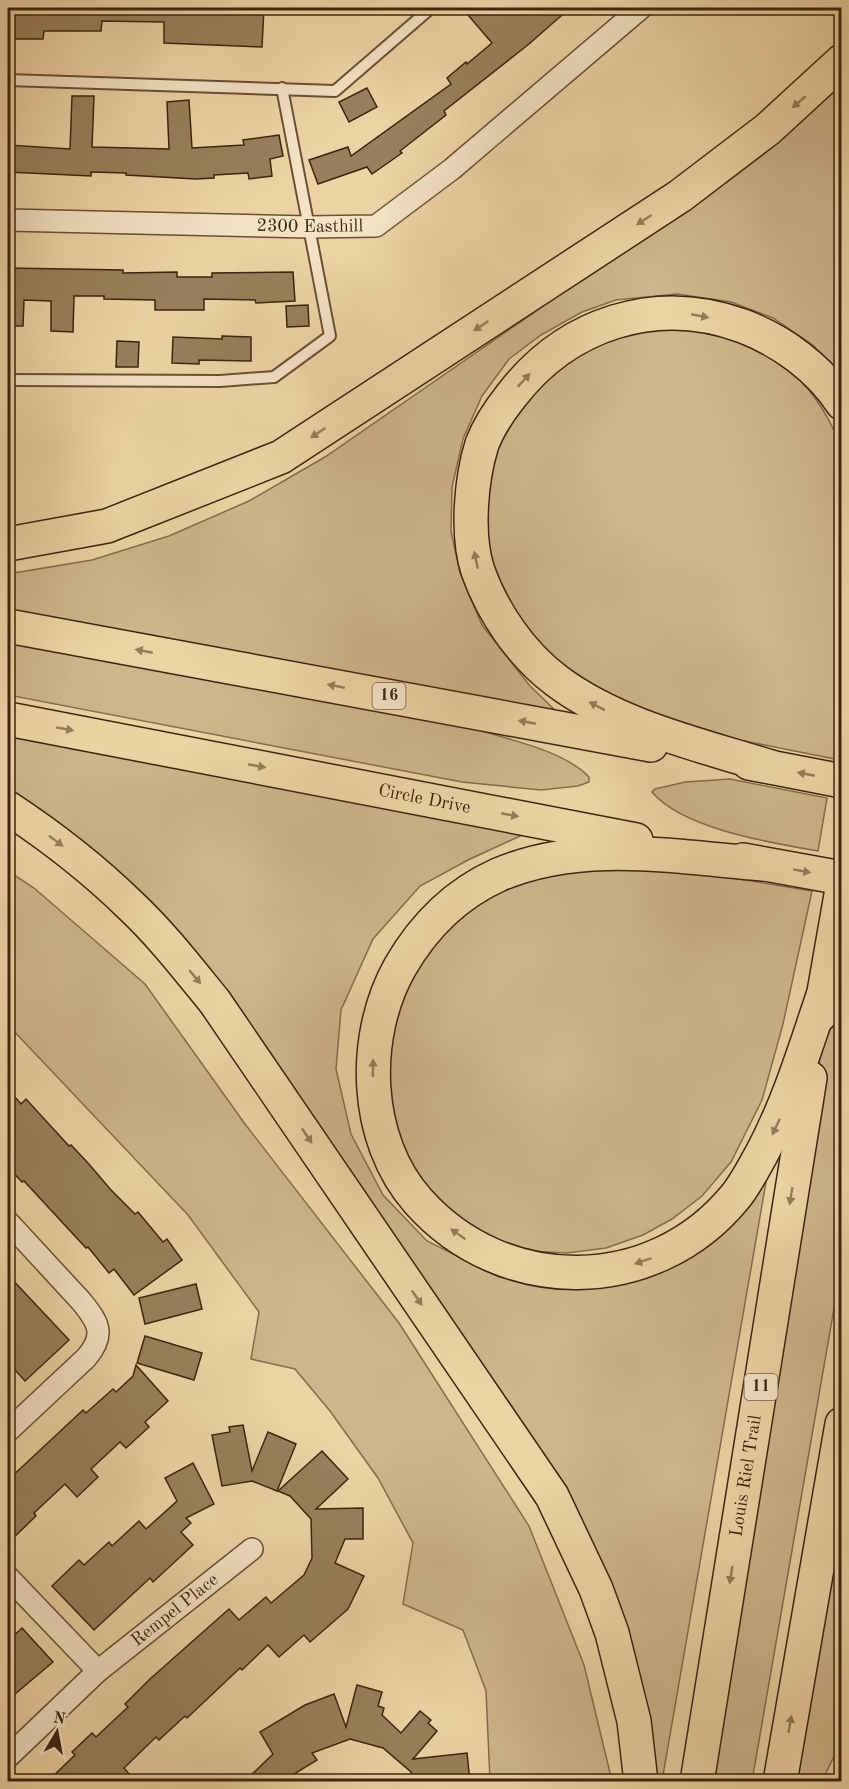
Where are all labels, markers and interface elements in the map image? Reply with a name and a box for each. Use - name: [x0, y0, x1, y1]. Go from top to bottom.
- one-way arrow: [792, 95, 807, 108]
- one-way arrow: [636, 214, 652, 225]
- street label: 2300 Easthill: [256, 217, 364, 236]
- one-way arrow: [690, 312, 709, 321]
- one-way arrow: [473, 321, 489, 332]
- one-way arrow: [517, 373, 531, 387]
- one-way arrow: [310, 427, 326, 438]
- one-way arrow: [471, 551, 480, 570]
- one-way arrow: [134, 646, 153, 655]
- one-way arrow: [326, 681, 345, 690]
- road number: 16: [372, 683, 406, 709]
- one-way arrow: [588, 701, 606, 711]
- one-way arrow: [518, 717, 537, 726]
- one-way arrow: [56, 725, 75, 734]
- one-way arrow: [247, 762, 266, 771]
- one-way arrow: [796, 769, 815, 778]
- street label: Circle Drive: [377, 782, 472, 817]
- one-way arrow: [501, 811, 520, 820]
- one-way arrow: [48, 835, 64, 847]
- one-way arrow: [793, 867, 812, 876]
- one-way arrow: [188, 969, 201, 985]
- one-way arrow: [368, 1059, 378, 1078]
- one-way arrow: [771, 1118, 780, 1135]
- one-way arrow: [301, 1128, 313, 1144]
- one-way arrow: [787, 1186, 796, 1205]
- one-way arrow: [450, 1229, 466, 1240]
- one-way arrow: [634, 1257, 652, 1267]
- one-way arrow: [411, 1289, 423, 1305]
- road number: 11: [744, 1374, 777, 1400]
- street label: Louis Riel Trail: [727, 1414, 765, 1538]
- one-way arrow: [726, 1566, 735, 1585]
- street label: Rempel Place: [128, 1570, 222, 1650]
- north arrow: [27, 1702, 87, 1762]
- text: N: [52, 1710, 67, 1728]
- one-way arrow: [785, 1714, 794, 1733]

